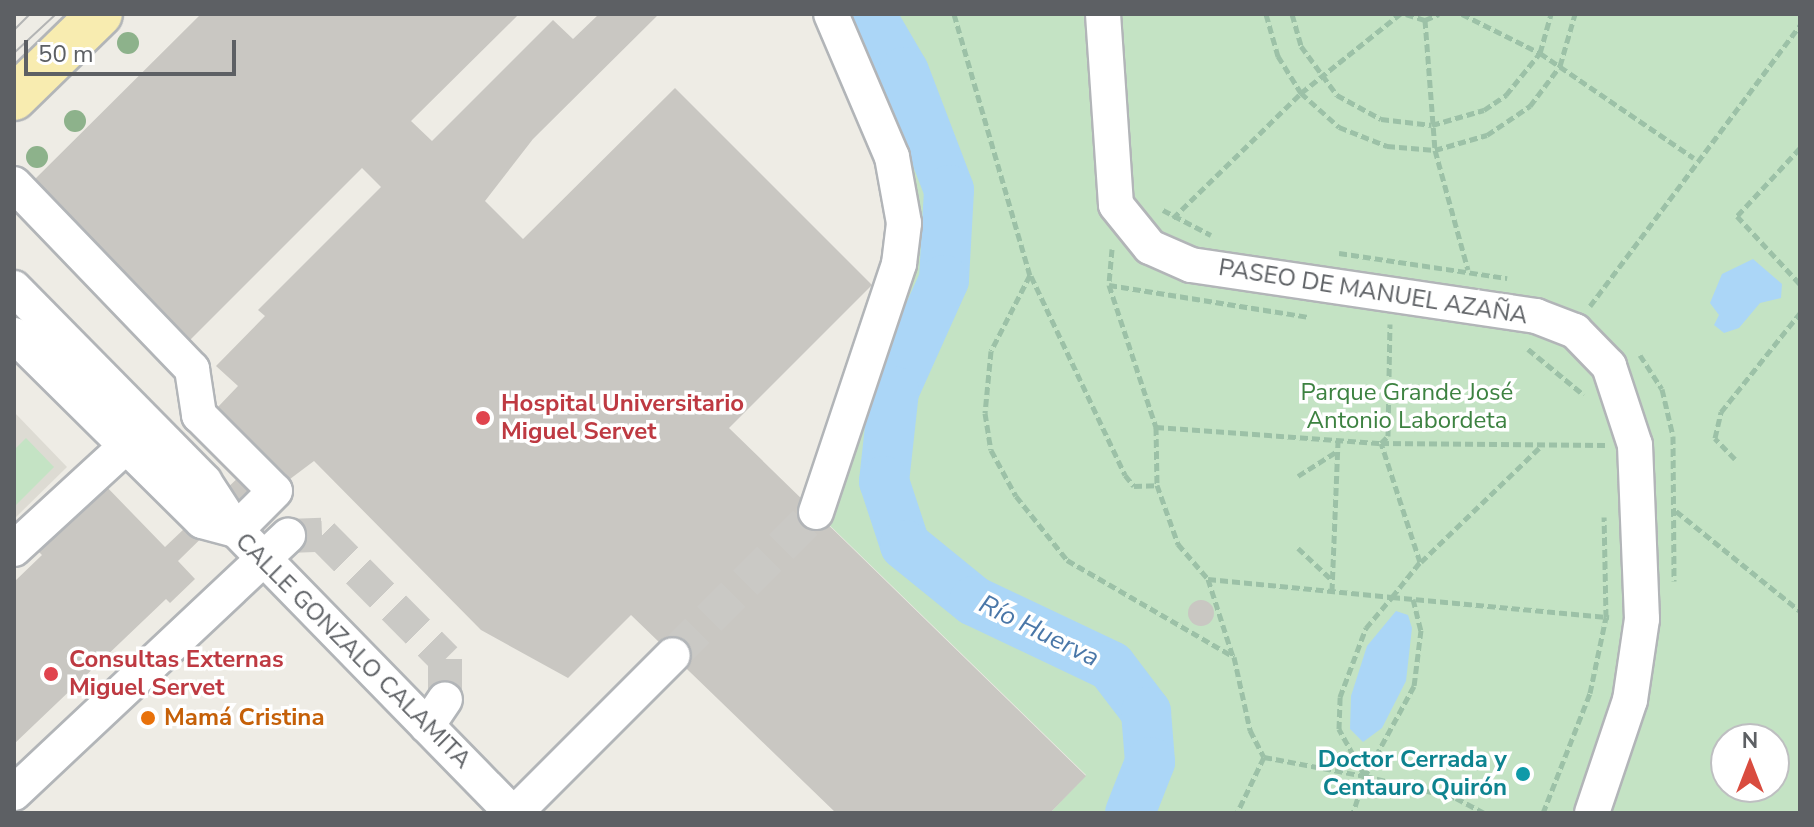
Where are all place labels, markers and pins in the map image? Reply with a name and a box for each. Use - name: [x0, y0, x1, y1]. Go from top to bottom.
- place label: Hospital Universitario Miguel Servet: [501, 390, 744, 446]
- marker: Hospital Universitario Miguel Servet: [472, 407, 494, 429]
- place label: Consultas Externas Miguel Servet: [69, 646, 284, 702]
- marker: Consultas Externas Miguel Servet: [40, 663, 62, 685]
- place label: Mamá Cristina: [164, 704, 325, 732]
- marker: Mamá Cristina: [139, 709, 157, 727]
- place label: Doctor Cerrada y Centauro Quirón: [1318, 746, 1507, 802]
- marker: Doctor Cerrada y Centauro Quirón: [1514, 765, 1532, 783]

